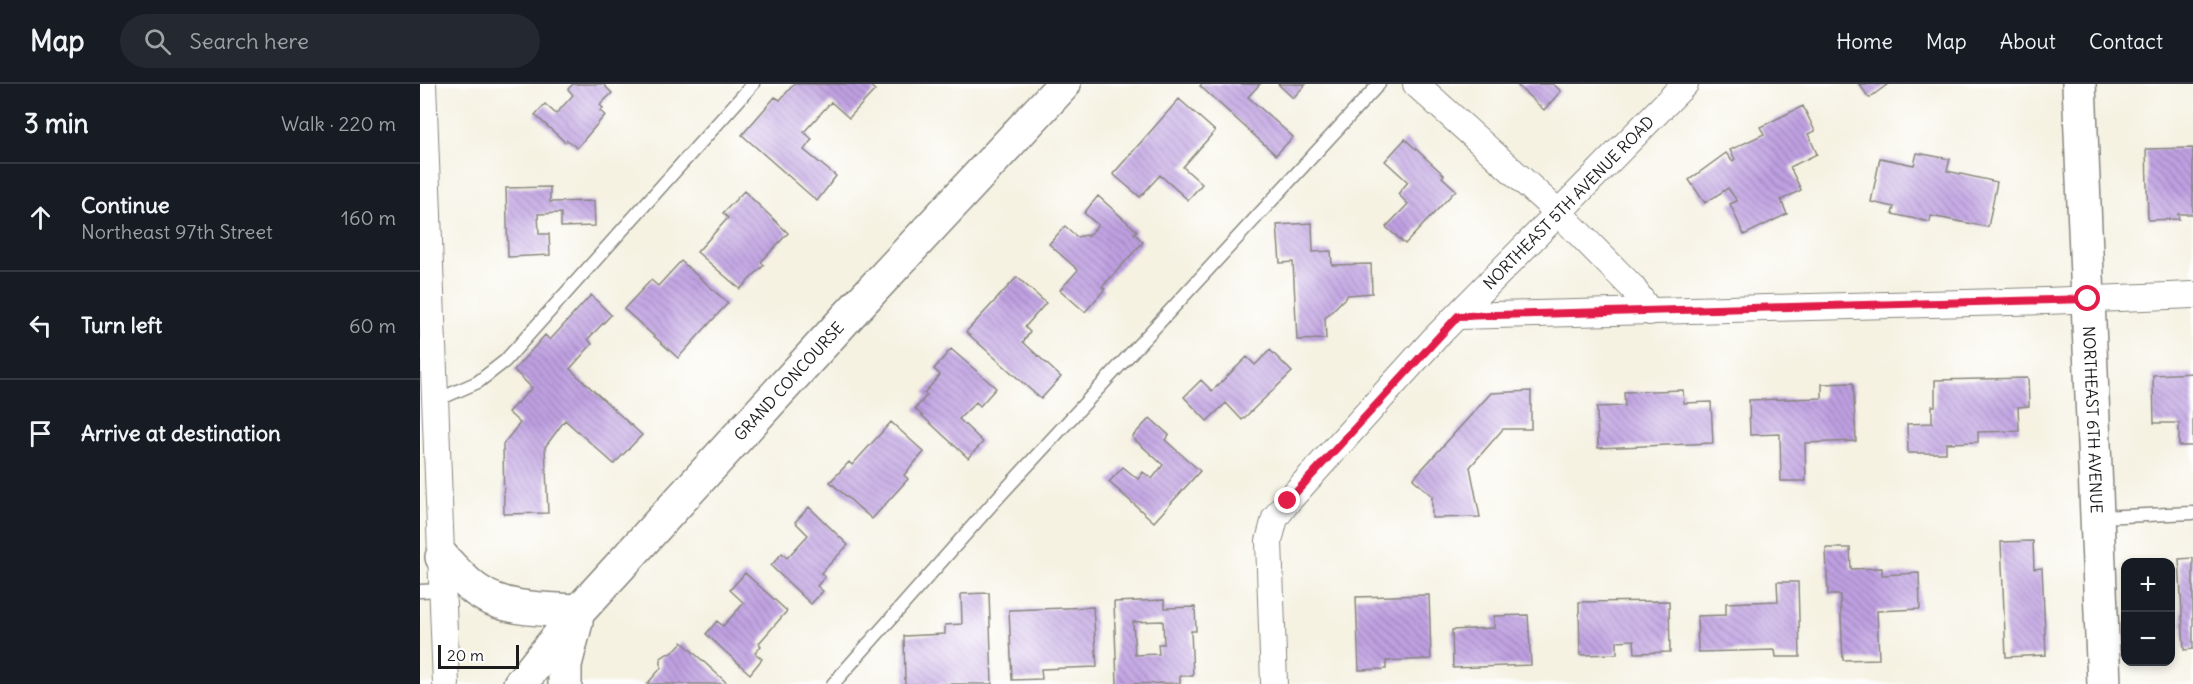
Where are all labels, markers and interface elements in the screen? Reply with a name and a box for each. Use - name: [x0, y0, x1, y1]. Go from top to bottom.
- search box: [120, 14, 540, 68]
- text: Map: [30, 23, 84, 59]
- icon: search: [141, 25, 174, 58]
- text: Search here: [189, 27, 309, 55]
- text: Home: [1836, 28, 1893, 55]
- text: Map: [1926, 28, 1967, 55]
- text: About: [2000, 28, 2056, 55]
- text: Contact: [2089, 28, 2163, 55]
- text: 3 min: [24, 107, 89, 140]
- text: Walk · 220 m: [281, 111, 396, 136]
- street label: NORTHEAST 5TH AVENUE ROAD: [1479, 111, 1658, 293]
- text: Continue: [81, 191, 170, 219]
- icon: ahead: [24, 201, 57, 234]
- text: 160 m: [341, 205, 396, 230]
- text: Northeast 97th Street: [81, 219, 273, 244]
- route start: [2074, 285, 2100, 311]
- icon: left: [24, 309, 57, 342]
- text: Turn left: [81, 311, 162, 339]
- text: 60 m: [349, 313, 396, 338]
- street label: GRAND CONCOURSE: [729, 317, 848, 445]
- street label: NORTHEAST 6TH AVENUE: [2079, 326, 2107, 514]
- icon: arrive: [24, 417, 57, 450]
- text: Arrive at destination: [81, 419, 281, 447]
- route end: [1274, 487, 1300, 513]
- map controls: [2121, 558, 2175, 666]
- button: +: [2121, 558, 2175, 612]
- button: −: [2121, 612, 2175, 666]
- scale bar: [438, 642, 519, 670]
- text: 20 m: [447, 645, 484, 665]

